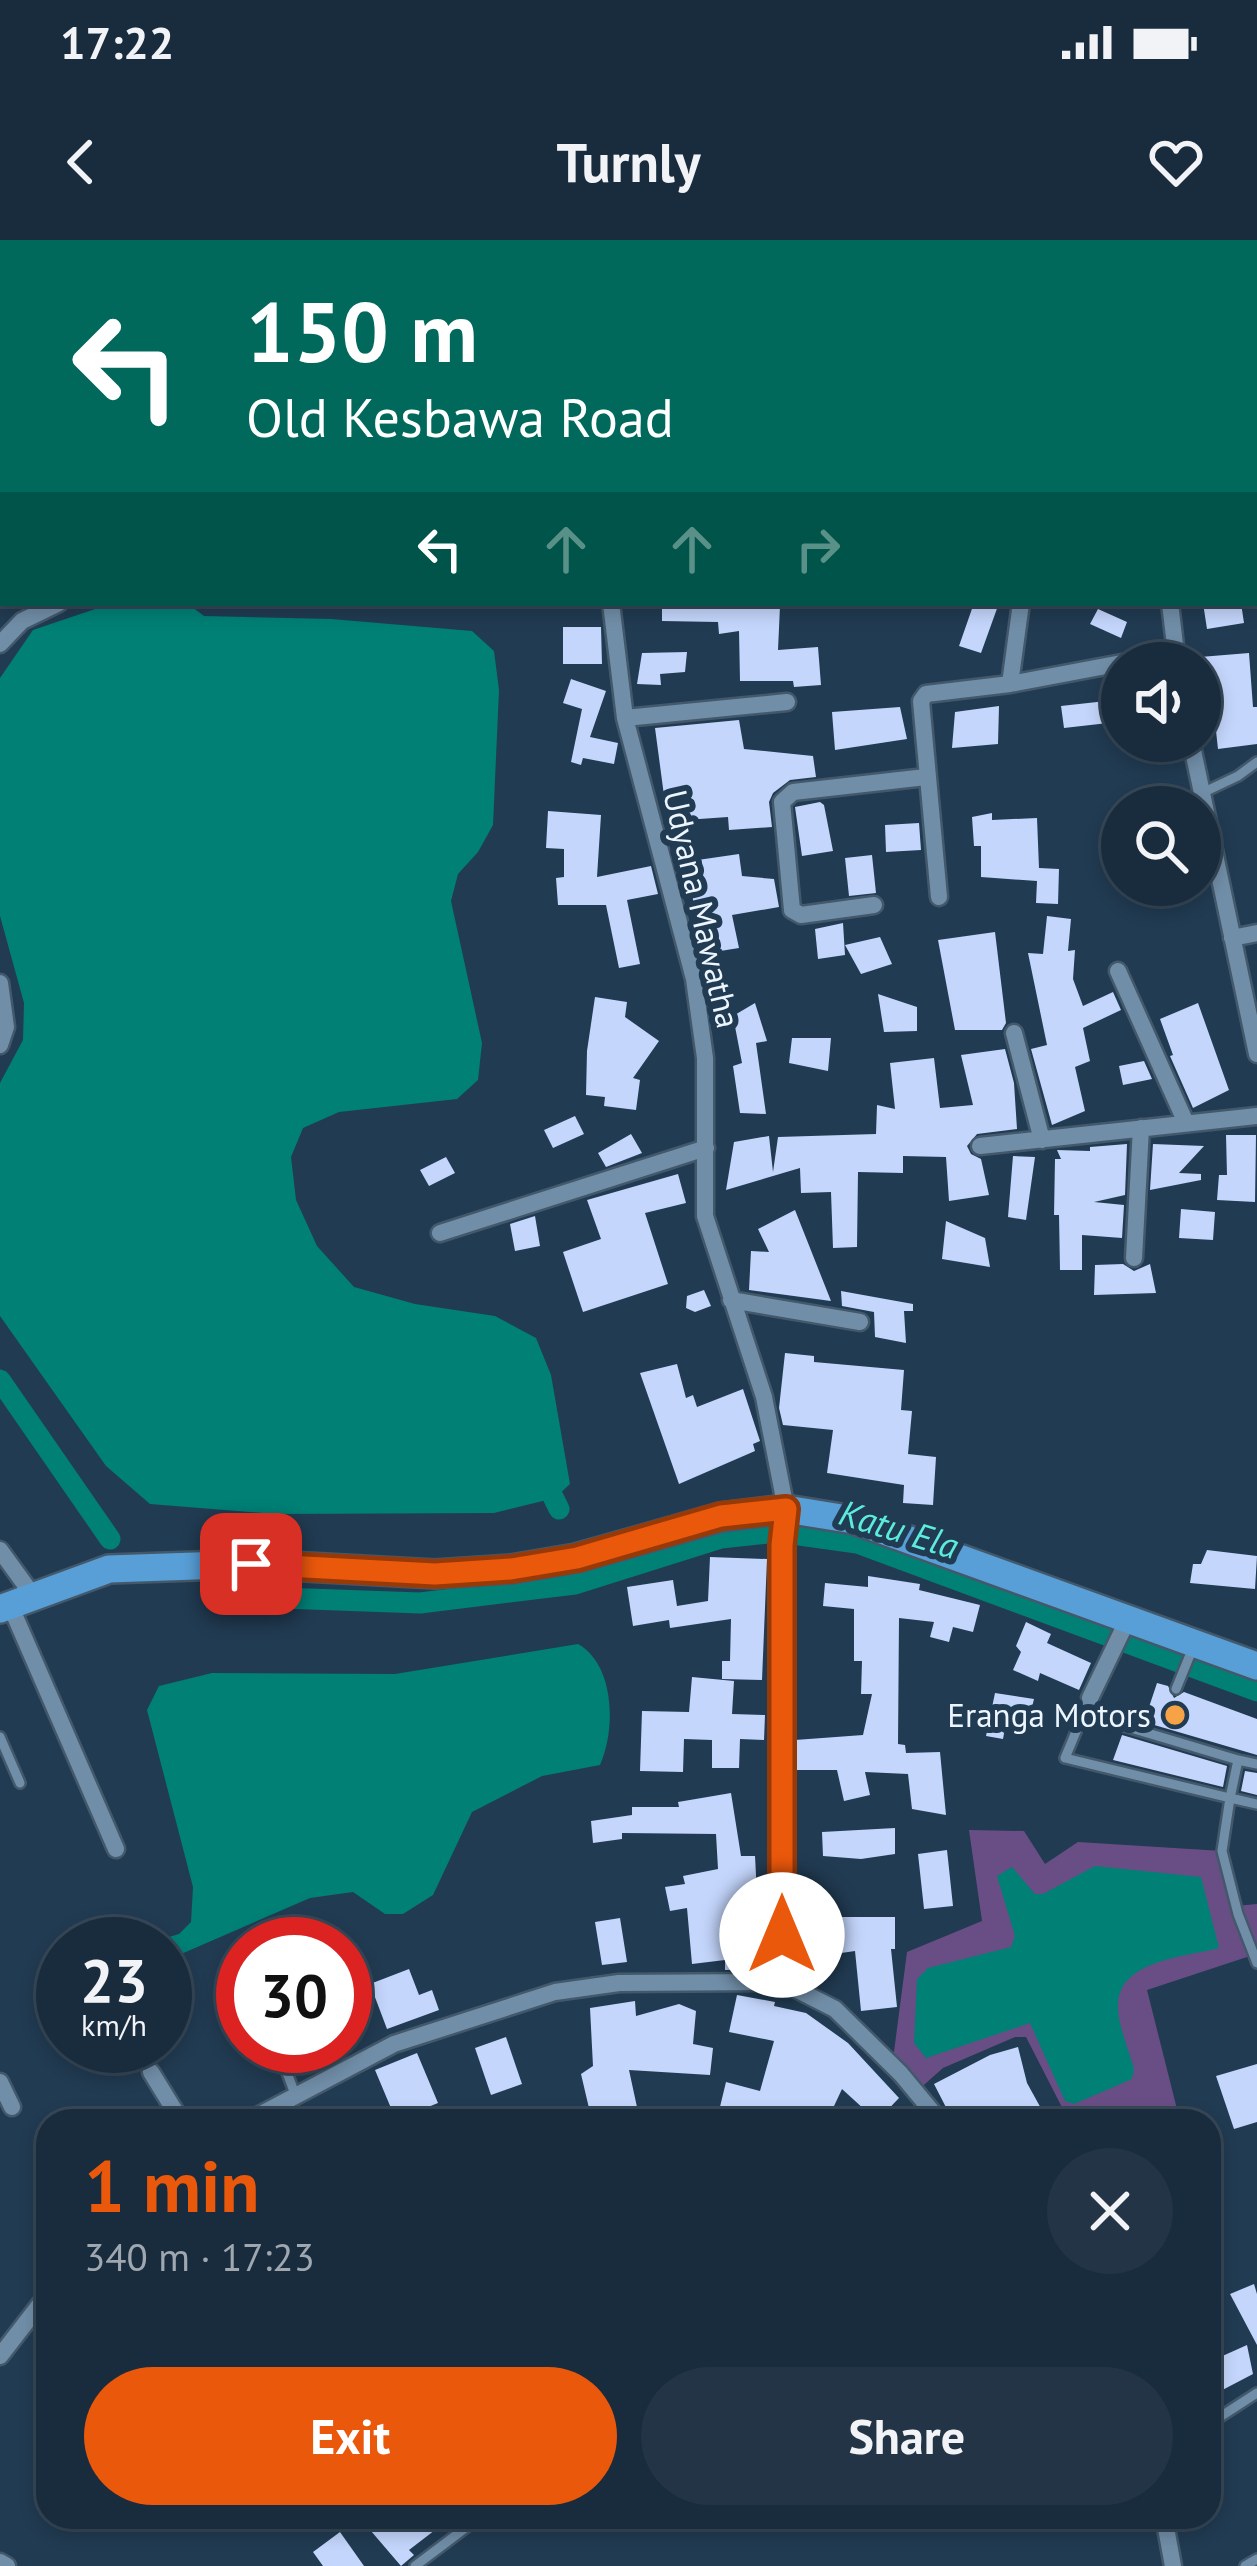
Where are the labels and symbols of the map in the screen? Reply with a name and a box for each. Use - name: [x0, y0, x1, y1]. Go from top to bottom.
- street label: Udyana Mawatha: [654, 786, 751, 1032]
- water label: Katu Ela: [834, 1488, 965, 1569]
- pin: [200, 1513, 302, 1615]
- place label: Eranga Motors: [947, 1693, 1151, 1736]
- marker: Eranga Motors: [1162, 1702, 1188, 1728]
- position arrow: [719, 1872, 845, 1998]
- speed limit sign: 30: [216, 1917, 372, 2073]

